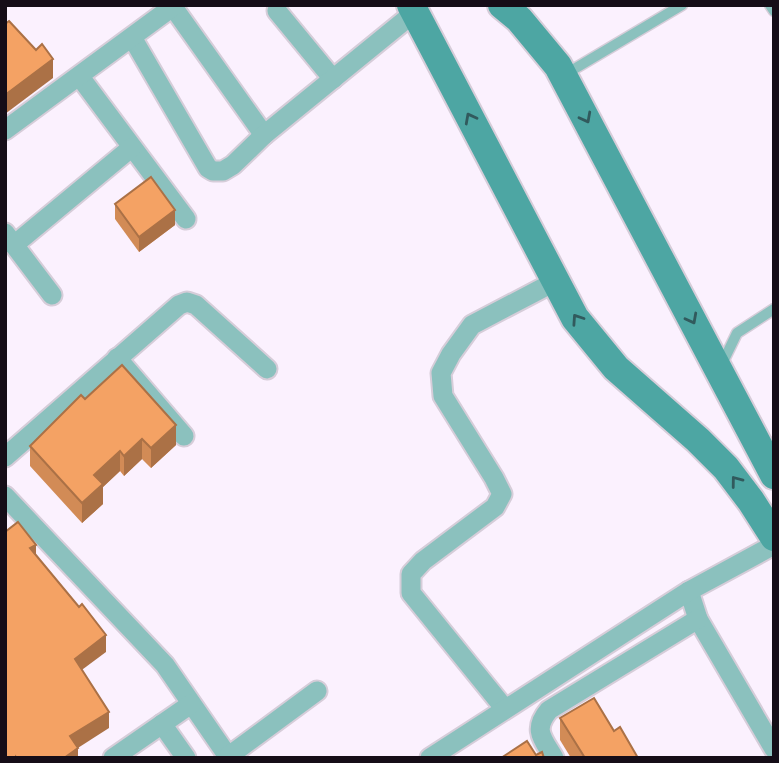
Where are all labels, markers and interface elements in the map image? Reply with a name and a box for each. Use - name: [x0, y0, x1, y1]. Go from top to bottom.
- one-way arrow: [577, 111, 591, 123]
- one-way arrow: [465, 113, 479, 125]
- one-way arrow: [684, 312, 697, 324]
- one-way arrow: [573, 313, 586, 326]
- one-way arrow: [731, 476, 744, 489]

